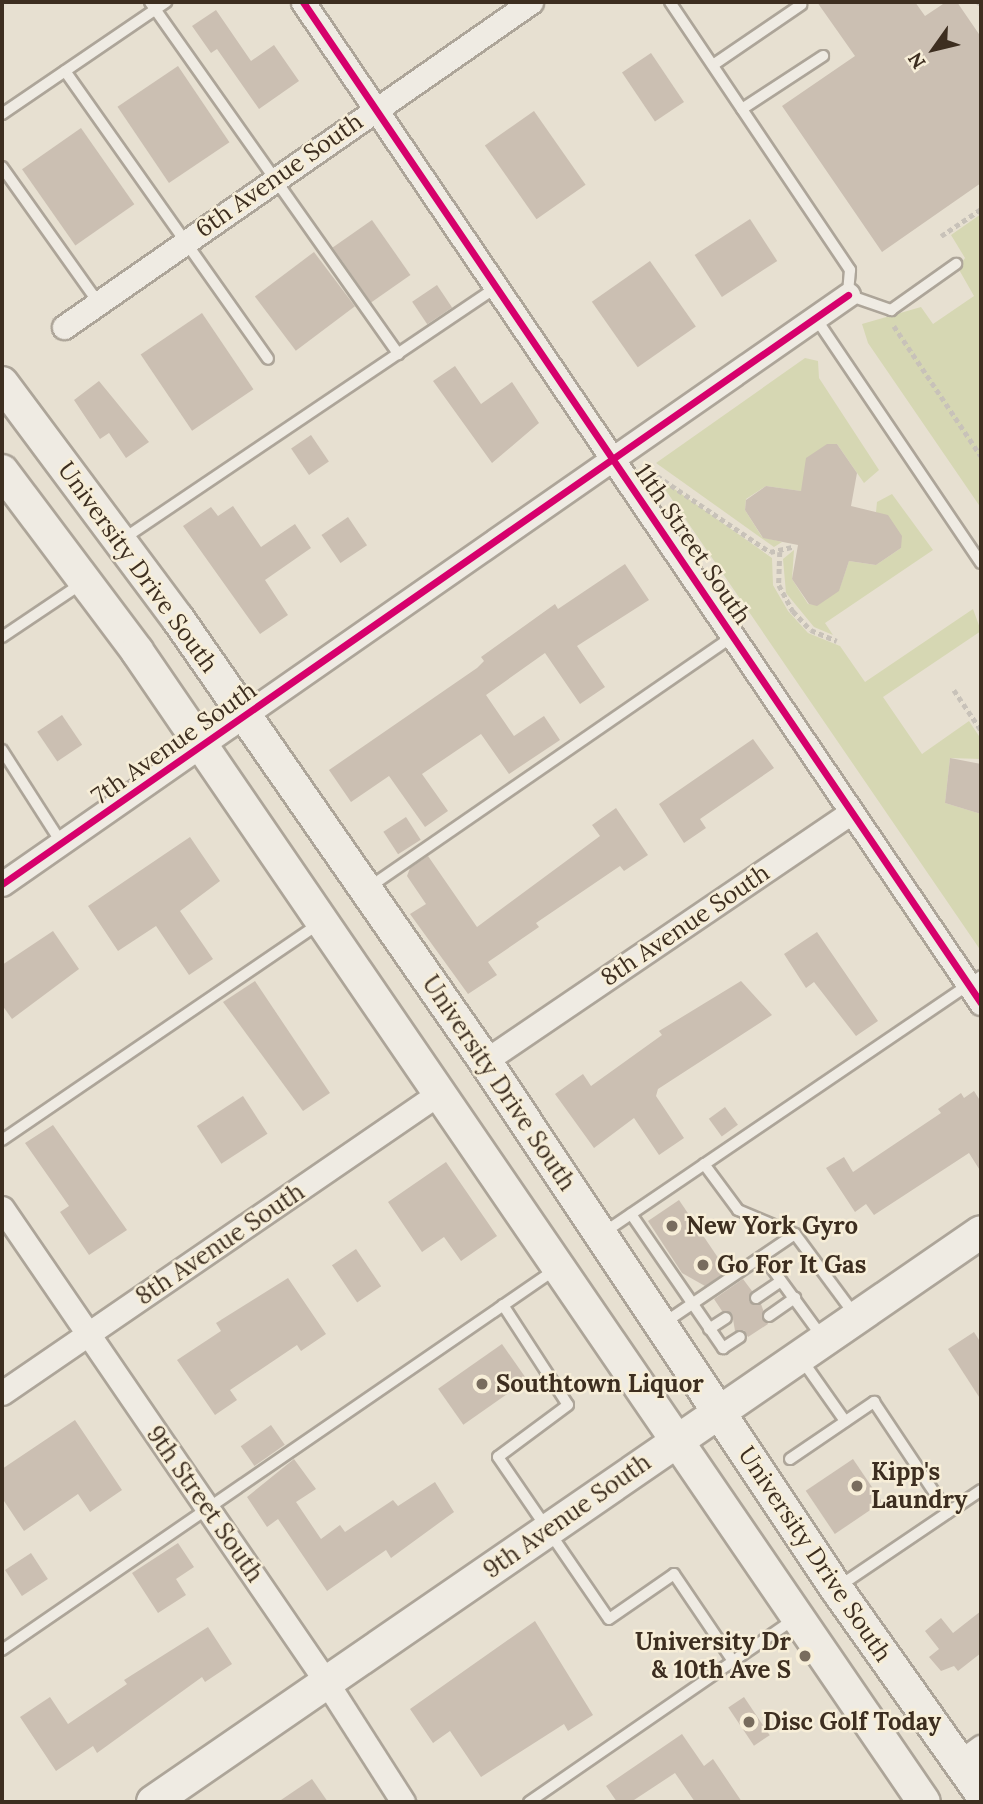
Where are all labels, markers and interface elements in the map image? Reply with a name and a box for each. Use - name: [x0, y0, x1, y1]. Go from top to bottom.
- north arrow: [899, 14, 969, 84]
- text: N: [903, 48, 931, 74]
- street label: 6th Avenue South: [190, 107, 368, 243]
- street label: University Drive South: [52, 456, 224, 678]
- street label: 11th Street South: [629, 458, 757, 630]
- street label: 7th Avenue South: [86, 675, 262, 811]
- street label: 8th Avenue South: [595, 858, 775, 992]
- street label: University Drive South: [416, 970, 582, 1196]
- street label: 8th Avenue South: [130, 1177, 310, 1311]
- place label: New York Gyro: [686, 1212, 858, 1240]
- marker: New York Gyro: [664, 1218, 680, 1234]
- place label: Go For It Gas: [717, 1251, 866, 1279]
- marker: Go For It Gas: [695, 1257, 711, 1273]
- place label: Southtown Liquor: [496, 1370, 704, 1398]
- marker: Southtown Liquor: [474, 1376, 490, 1392]
- street label: 9th Street South: [140, 1420, 270, 1588]
- street label: University Drive South: [732, 1441, 898, 1667]
- street label: 9th Avenue South: [478, 1448, 656, 1584]
- place label: Kipp's Laundry: [871, 1458, 968, 1514]
- marker: Kipp's Laundry: [849, 1478, 865, 1494]
- place label: University Dr & 10th Ave S: [635, 1628, 791, 1684]
- marker: University Dr & 10th Ave S: [797, 1648, 813, 1664]
- place label: Disc Golf Today: [763, 1708, 941, 1736]
- marker: Disc Golf Today: [741, 1714, 757, 1730]

